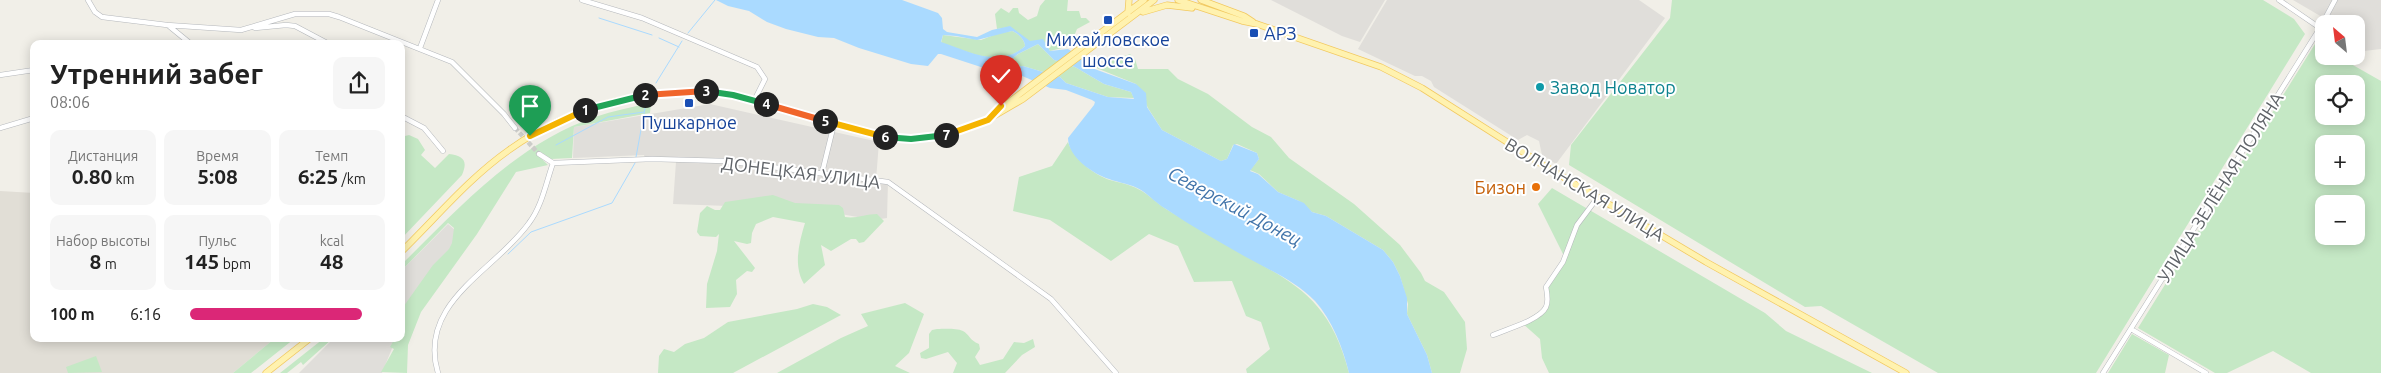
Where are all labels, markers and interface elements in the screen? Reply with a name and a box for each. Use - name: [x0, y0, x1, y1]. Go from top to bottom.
- marker: Михайловское шоссе: [1102, 14, 1114, 26]
- north arrow: [2315, 15, 2365, 65]
- map controls: [2315, 15, 2365, 245]
- place label: АРЗ: [1264, 23, 1297, 43]
- marker: АРЗ: [1248, 27, 1260, 39]
- place label: Михайловское шоссе: [1046, 29, 1170, 70]
- pin: [980, 55, 1022, 106]
- button: share: [333, 57, 385, 109]
- text: Утренний забег: [50, 58, 263, 89]
- icon: check: [987, 62, 1015, 90]
- button: locate: [2315, 75, 2365, 125]
- place label: Завод Новатор: [1550, 77, 1676, 97]
- pin: 3: [694, 78, 718, 104]
- marker: Завод Новатор: [1534, 81, 1546, 93]
- pin: 2: [632, 82, 658, 108]
- text: 3: [703, 83, 710, 99]
- pin: [509, 85, 551, 136]
- text: 2: [642, 87, 649, 103]
- street label: УЛИЦА ЗЕЛЁНАЯ ПОЛЯНА: [2153, 88, 2287, 286]
- icon: arrive: [516, 92, 544, 120]
- pin: 4: [754, 92, 778, 116]
- text: 08:06: [50, 93, 90, 111]
- text: 4: [763, 96, 770, 112]
- marker: Пушкарное: [683, 97, 695, 109]
- pin: 1: [572, 98, 598, 122]
- text: 1: [582, 102, 589, 118]
- pin: 5: [812, 108, 838, 134]
- place label: Пушкарное: [641, 112, 737, 132]
- text: 5: [822, 113, 829, 129]
- pin: 7: [934, 122, 958, 148]
- pin: 6: [872, 124, 898, 150]
- text: 7: [943, 127, 950, 143]
- text: 6: [882, 129, 889, 145]
- street label: ВОЛЧАНСКАЯ УЛИЦА: [1502, 134, 1668, 245]
- button: +: [2315, 135, 2365, 185]
- text: Дистанция: [68, 148, 138, 164]
- text: Время: [196, 148, 239, 164]
- text: Темп: [315, 148, 348, 164]
- street label: ДОНЕЦКАЯ УЛИЦА: [720, 152, 882, 192]
- water label: Северский Донец: [1164, 162, 1306, 250]
- text: 0.80: [72, 164, 112, 188]
- text: 5:08: [197, 164, 238, 188]
- text: 6:25: [298, 164, 338, 188]
- text: km: [112, 171, 135, 187]
- text: /km: [338, 171, 366, 187]
- place label: Бизон: [1475, 177, 1526, 197]
- marker: Бизон: [1530, 181, 1542, 193]
- button: −: [2315, 195, 2365, 245]
- text: Набор высоты: [56, 233, 150, 249]
- text: Пульс: [198, 233, 237, 249]
- text: kcal: [320, 233, 344, 249]
- text: 8: [90, 249, 101, 273]
- text: 145: [184, 249, 219, 273]
- text: 48: [320, 249, 344, 273]
- text: m: [101, 256, 117, 272]
- text: bpm: [219, 256, 251, 272]
- text: 100 m: [50, 305, 95, 323]
- text: 6:16: [130, 305, 161, 323]

